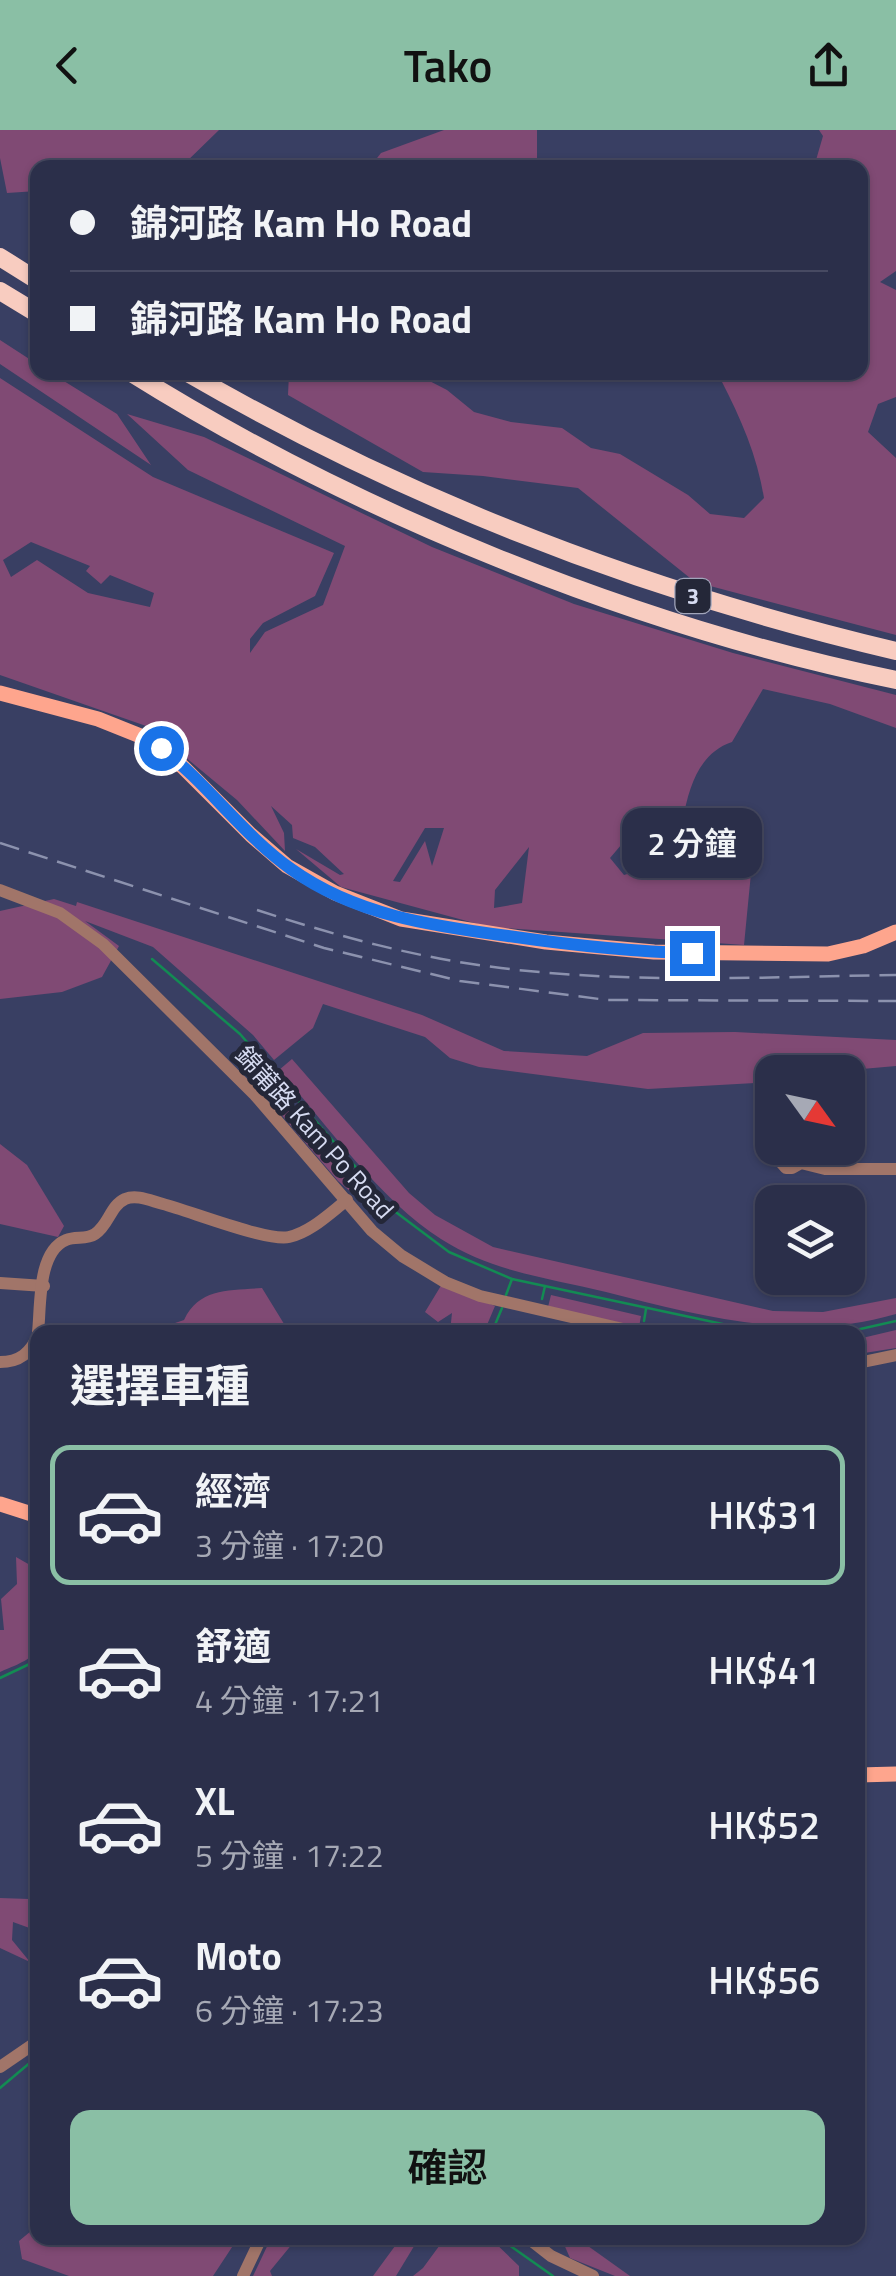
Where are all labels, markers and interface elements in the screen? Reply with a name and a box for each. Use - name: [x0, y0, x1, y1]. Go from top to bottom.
- text: Tako: [404, 31, 492, 99]
- icon: back: [40, 38, 95, 93]
- icon: share: [801, 38, 856, 93]
- text: 錦河路 Kam Ho Road: [130, 194, 472, 252]
- text: 錦河路 Kam Ho Road: [130, 290, 472, 348]
- road number: 3: [676, 579, 710, 613]
- route start: [139, 726, 184, 771]
- callout: 2 分鐘: [622, 808, 762, 878]
- text: 2 分鐘: [648, 819, 736, 867]
- route end: [670, 931, 715, 976]
- street label: 錦莆路 Kam Po Road: [227, 1037, 403, 1227]
- north arrow: [755, 1055, 865, 1165]
- map controls: [755, 1055, 865, 1295]
- button: layers: [755, 1185, 865, 1295]
- text: 選擇車種: [70, 1351, 250, 1419]
- text: 經濟: [195, 1462, 271, 1520]
- icon: car: [75, 1470, 165, 1560]
- text: HK$31: [708, 1486, 820, 1544]
- text: 3 分鐘 · 17:20: [195, 1521, 384, 1569]
- text: 舒適: [195, 1617, 271, 1675]
- icon: car: [75, 1625, 165, 1715]
- text: HK$41: [708, 1641, 820, 1699]
- text: 4 分鐘 · 17:21: [195, 1676, 384, 1724]
- text: XL: [195, 1772, 235, 1830]
- icon: car: [75, 1780, 165, 1870]
- text: HK$52: [708, 1796, 820, 1854]
- text: 5 分鐘 · 17:22: [195, 1831, 384, 1879]
- text: Moto: [195, 1927, 282, 1985]
- icon: car: [75, 1935, 165, 2025]
- text: HK$56: [708, 1951, 820, 2009]
- text: 6 分鐘 · 17:23: [195, 1986, 384, 2034]
- button: 確認: [70, 2110, 825, 2225]

